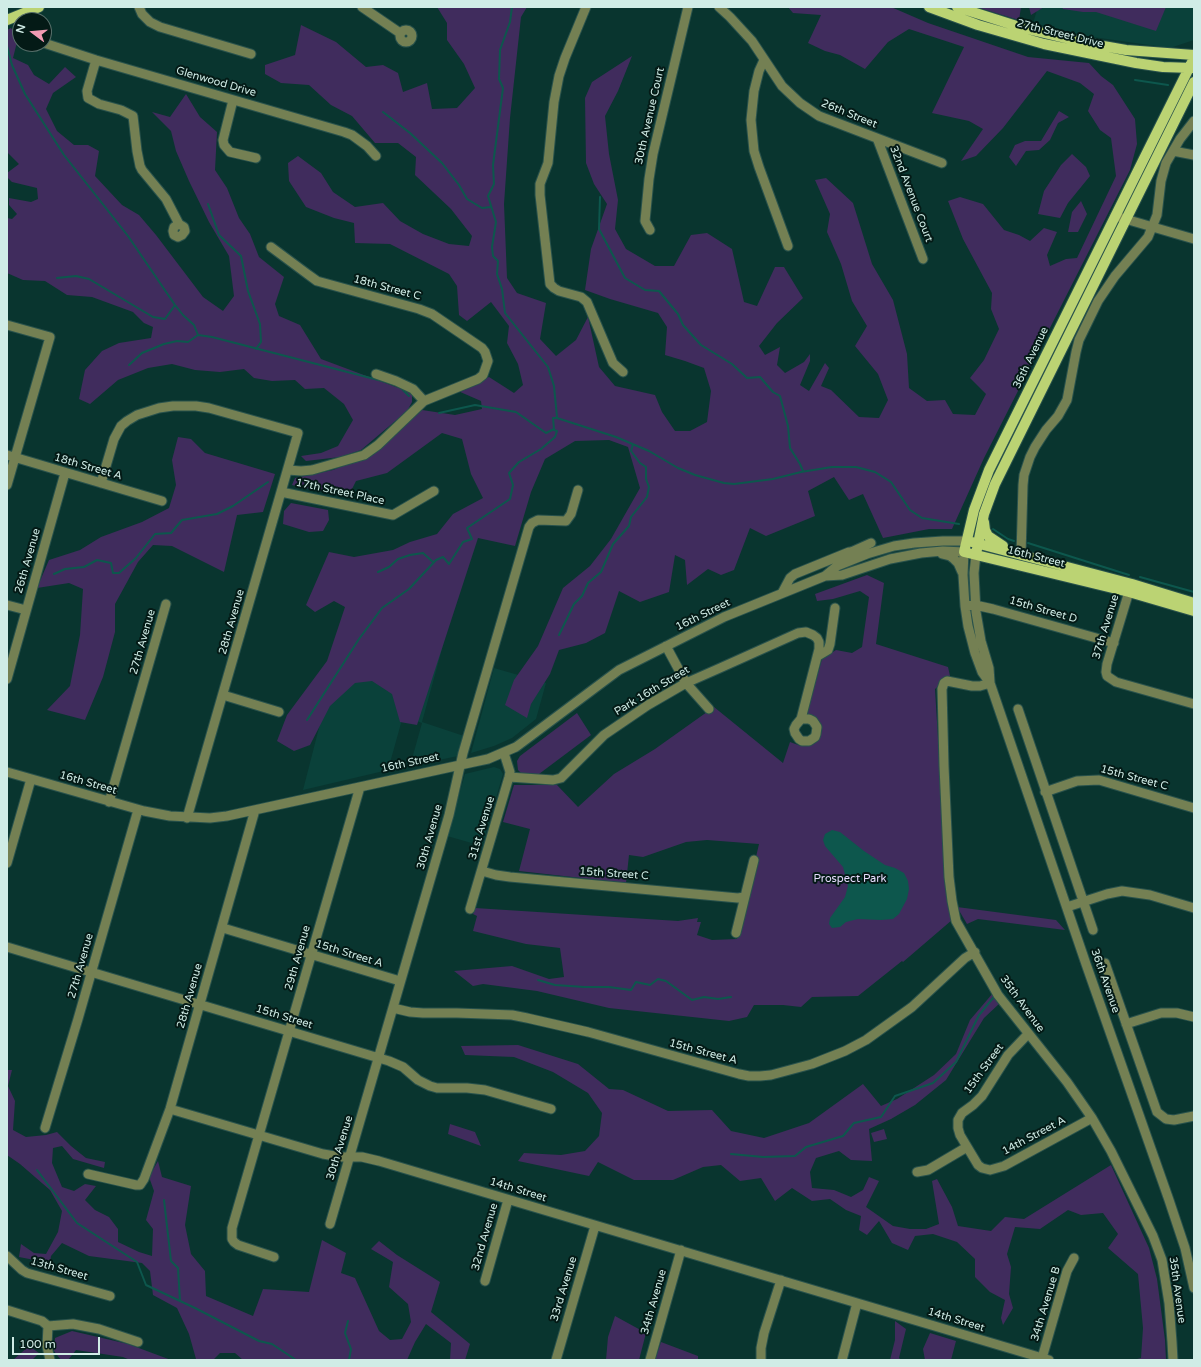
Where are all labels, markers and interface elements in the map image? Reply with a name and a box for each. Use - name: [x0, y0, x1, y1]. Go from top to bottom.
- north arrow: [12, 12, 52, 52]
- street label: 27th Street Drive: [1015, 17, 1105, 51]
- text: N: [13, 23, 28, 35]
- street label: Glenwood Drive: [174, 64, 258, 100]
- street label: 30th Avenue Court: [632, 66, 668, 166]
- street label: 26th Street: [819, 97, 879, 131]
- street label: 32nd Avenue Court: [887, 144, 935, 244]
- street label: 18th Street C: [352, 273, 422, 303]
- street label: 36th Avenue: [1010, 325, 1052, 391]
- street label: 18th Street A: [52, 451, 124, 483]
- street label: 17th Street Place: [295, 476, 385, 508]
- street label: 26th Avenue: [12, 527, 44, 595]
- street label: 16th Street: [1006, 543, 1066, 571]
- street label: 28th Avenue: [216, 588, 248, 656]
- street label: 37th Avenue: [1090, 593, 1122, 661]
- street label: 15th Street D: [1007, 594, 1079, 626]
- street label: 16th Street: [674, 596, 732, 634]
- street label: 27th Avenue: [127, 608, 159, 676]
- street label: Park 16th Street: [612, 663, 692, 719]
- street label: 16th Street: [380, 750, 440, 776]
- street label: 15th Street C: [1099, 763, 1169, 793]
- street label: 16th Street: [58, 769, 118, 797]
- street label: 31st Avenue: [466, 795, 498, 861]
- street label: 30th Avenue: [414, 803, 446, 871]
- street label: 15th Street C: [579, 865, 649, 883]
- park label: Prospect Park: [814, 872, 886, 886]
- street label: 29th Avenue: [282, 924, 314, 992]
- street label: 27th Avenue: [65, 932, 97, 1000]
- street label: 15th Street A: [314, 937, 384, 971]
- street label: 36th Avenue: [1088, 947, 1122, 1015]
- street label: 28th Avenue: [174, 962, 206, 1030]
- street label: 35th Avenue: [997, 973, 1047, 1035]
- street label: 15th Street: [254, 1002, 314, 1032]
- street label: 15th Street A: [667, 1037, 739, 1067]
- street label: 15th Street: [961, 1041, 1007, 1097]
- street label: 30th Avenue: [324, 1114, 356, 1182]
- street label: 14th Street A: [1000, 1114, 1068, 1158]
- street label: 14th Street: [488, 1175, 548, 1205]
- street label: 32nd Avenue: [469, 1202, 501, 1272]
- street label: 13th Street: [29, 1255, 89, 1283]
- street label: 33rd Avenue: [548, 1255, 580, 1323]
- street label: 35th Avenue: [1166, 1256, 1188, 1324]
- street label: 34th Avenue B: [1028, 1265, 1064, 1343]
- street label: 34th Avenue: [638, 1268, 670, 1336]
- street label: 14th Street: [926, 1305, 986, 1335]
- scale bar: [14, 1329, 102, 1355]
- text: 100 m: [19, 1337, 56, 1351]

